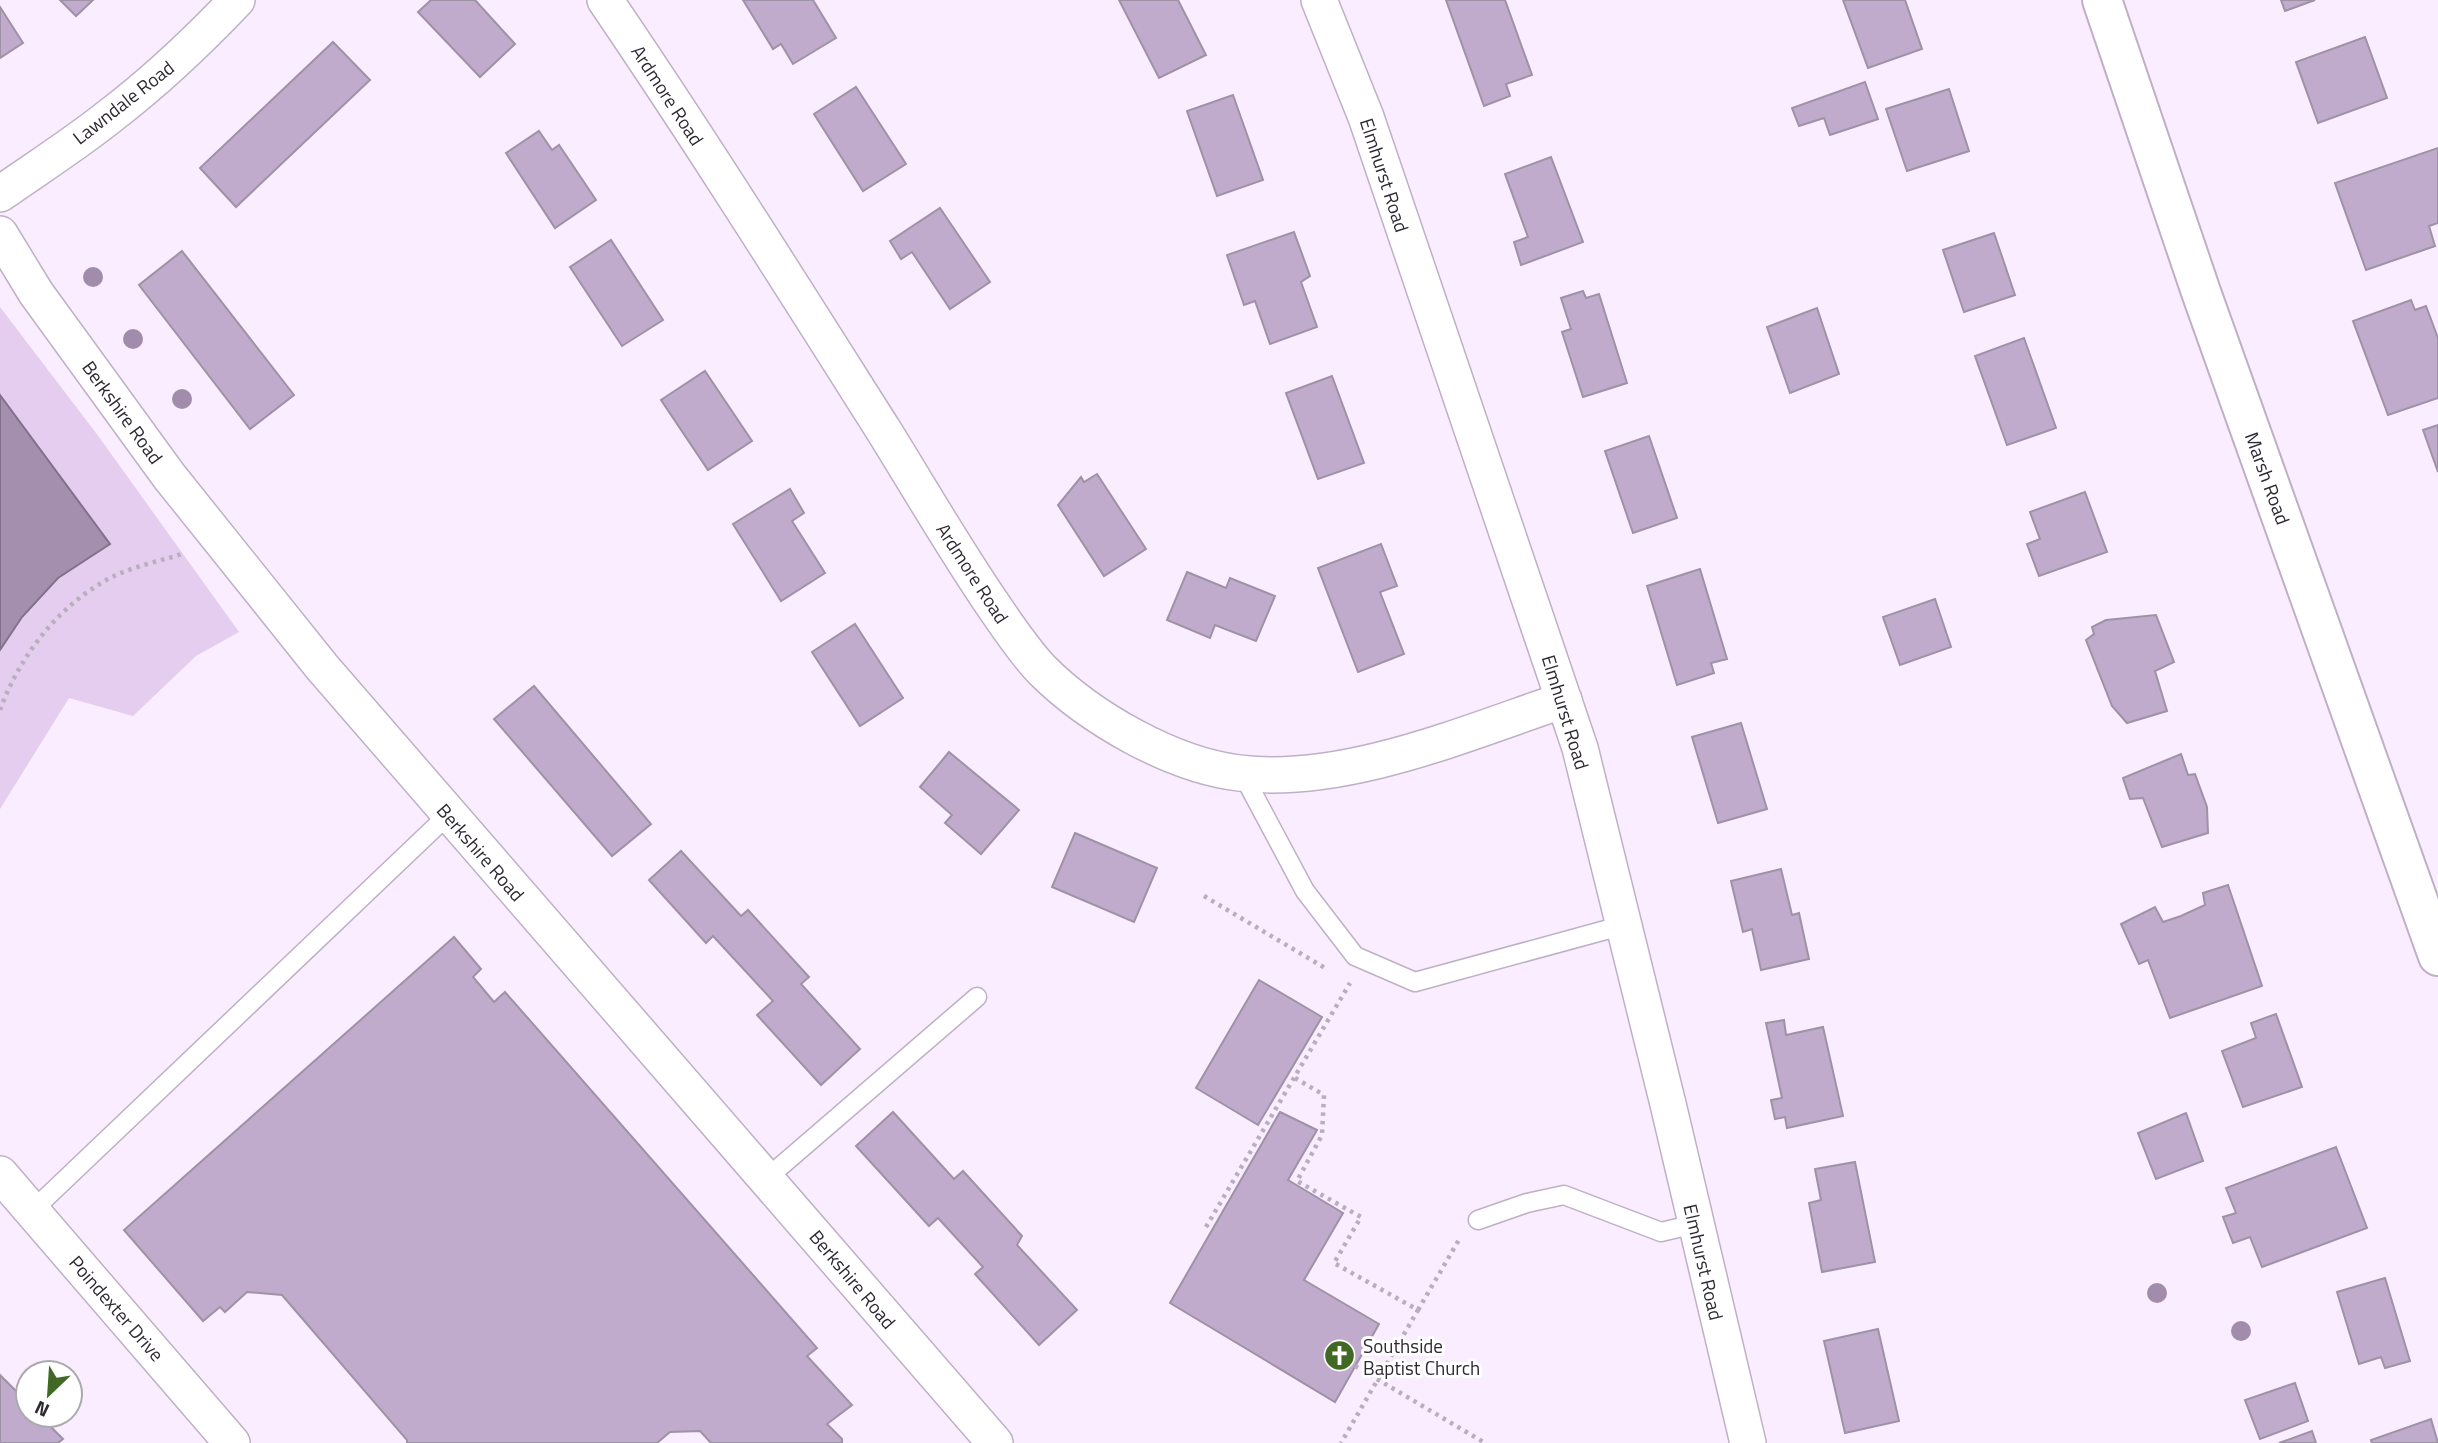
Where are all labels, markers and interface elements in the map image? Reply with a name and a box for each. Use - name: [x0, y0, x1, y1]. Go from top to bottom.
- street label: Ardmore Road: [625, 39, 711, 151]
- street label: Lawndale Road: [66, 53, 180, 151]
- street label: Elmhurst Road: [1353, 114, 1417, 236]
- street label: Berkshire Road: [76, 354, 170, 470]
- street label: Marsh Road: [2238, 428, 2298, 528]
- street label: Ardmore Road: [930, 517, 1016, 629]
- street label: Elmhurst Road: [1535, 651, 1597, 773]
- street label: Berkshire Road: [430, 797, 532, 907]
- street label: Elmhurst Road: [1677, 1201, 1731, 1323]
- street label: Berkshire Road: [803, 1223, 903, 1335]
- street label: Poindexter Drive: [63, 1249, 171, 1367]
- place label: Southside Baptist Church: [1363, 1331, 1480, 1382]
- church icon: Southside Baptist Church: [1323, 1339, 1357, 1373]
- north arrow: [14, 1359, 84, 1429]
- text: N: [30, 1394, 54, 1426]

